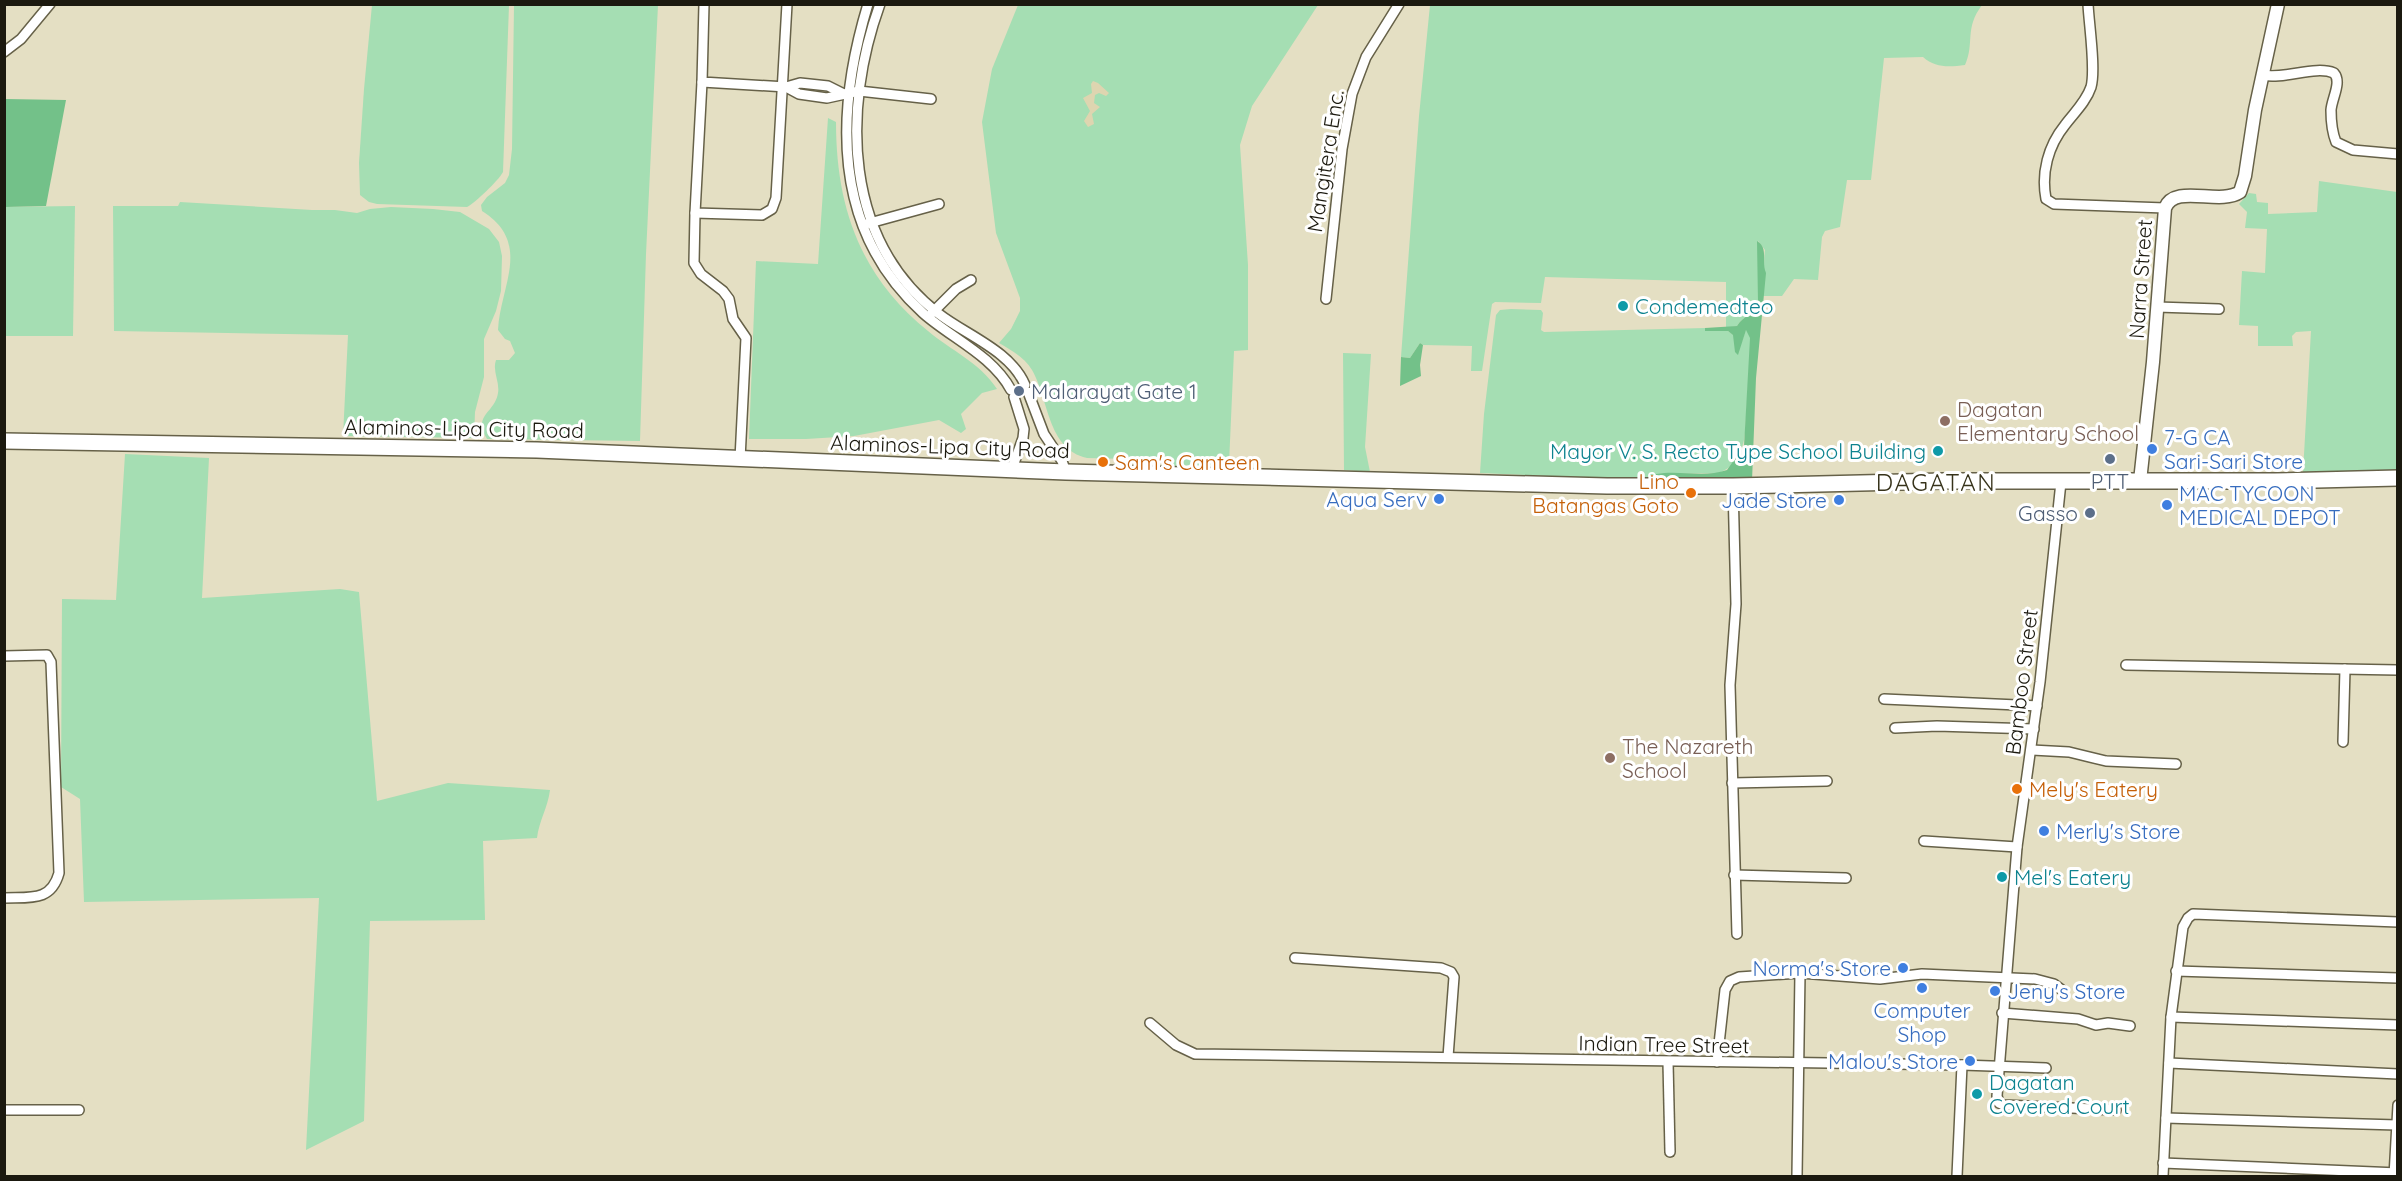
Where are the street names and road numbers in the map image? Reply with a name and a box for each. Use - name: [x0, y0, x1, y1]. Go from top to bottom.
- street label: Mangitera Enc.: [1301, 88, 1349, 234]
- street label: Narra Street: [2123, 218, 2157, 340]
- street label: Alaminos-Lipa City Road: [344, 413, 584, 443]
- street label: Alaminos-Lipa City Road: [830, 429, 1070, 463]
- street label: Bamboo Street: [1999, 608, 2043, 756]
- street label: Indian Tree Street: [1578, 1030, 1750, 1058]

